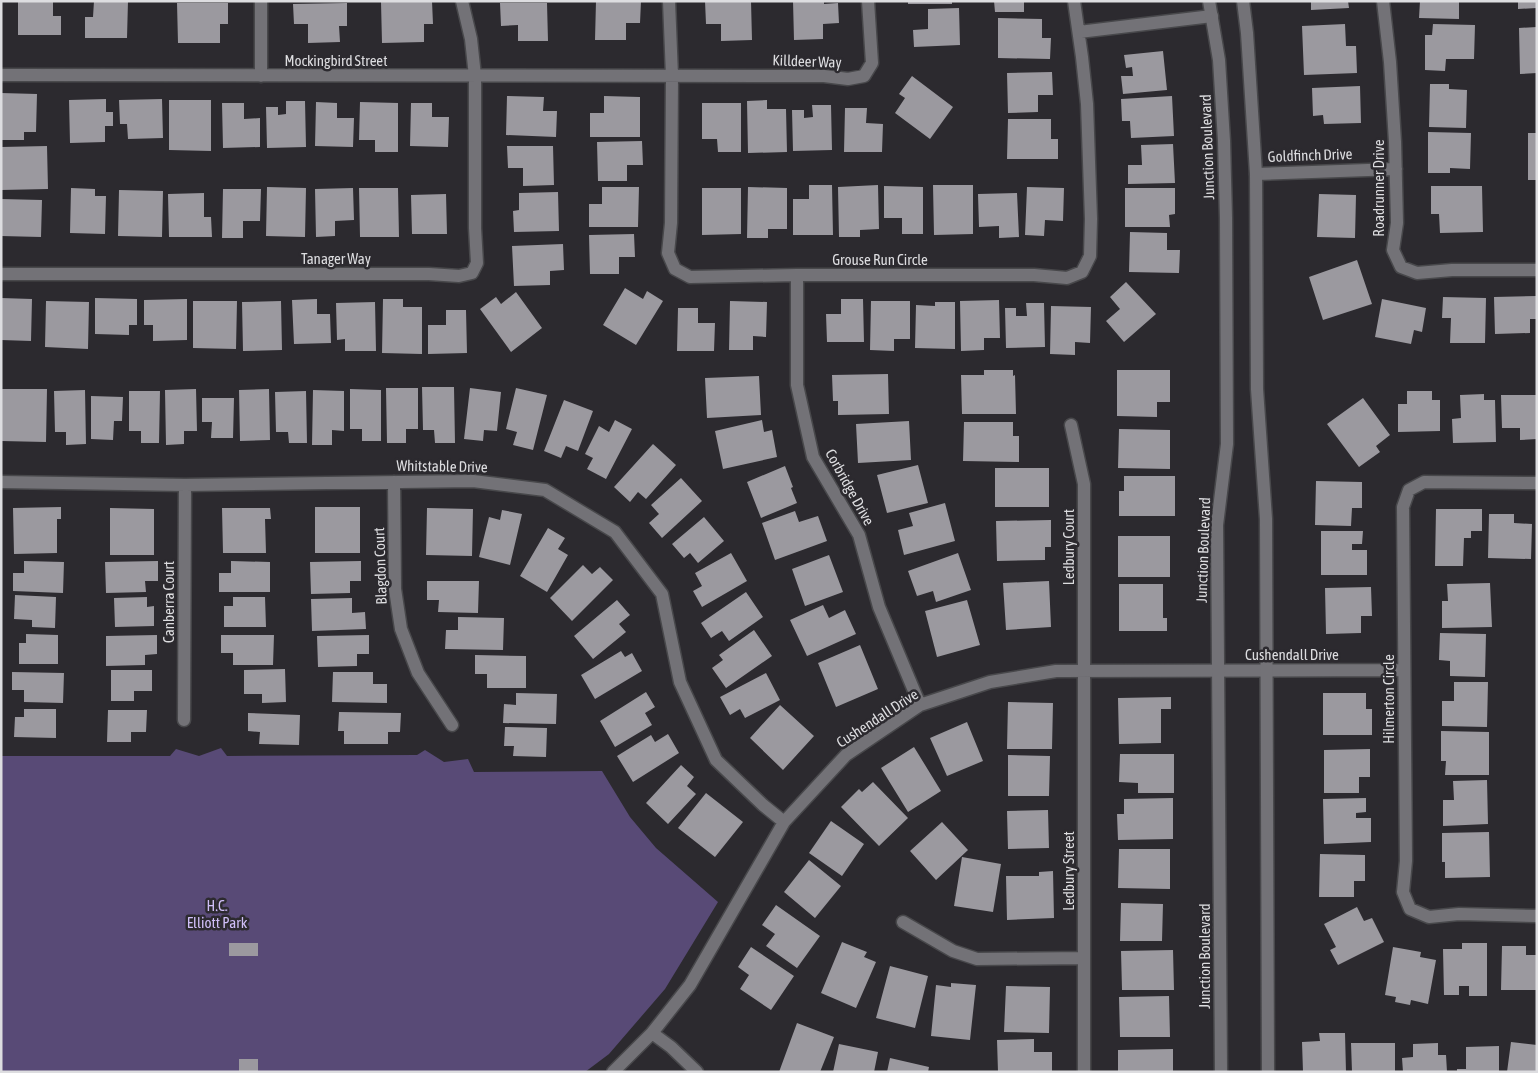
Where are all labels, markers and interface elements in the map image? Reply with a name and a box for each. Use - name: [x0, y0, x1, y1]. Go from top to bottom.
- street label: Killdeer Way: [772, 51, 842, 71]
- street label: Mockingbird Street: [284, 52, 388, 69]
- street label: Junction Boulevard: [1197, 94, 1217, 200]
- street label: Roadrunner Drive: [1370, 139, 1387, 237]
- street label: Goldfinch Drive: [1267, 145, 1353, 165]
- street label: Tanager Way: [301, 250, 371, 267]
- street label: Grouse Run Circle: [832, 251, 928, 268]
- street label: Corbridge Drive: [822, 446, 878, 528]
- street label: Whitstable Drive: [396, 457, 488, 475]
- street label: Junction Boulevard: [1193, 497, 1213, 603]
- street label: Ledbury Court: [1060, 509, 1077, 585]
- street label: Blagdon Court: [370, 527, 390, 605]
- street label: Canberra Court: [160, 561, 177, 643]
- street label: Cushendall Drive: [1245, 646, 1339, 663]
- street label: Hilmerton Circle: [1380, 654, 1397, 744]
- street label: Cushendall Drive: [833, 685, 921, 751]
- street label: Ledbury Street: [1060, 831, 1077, 911]
- park label: H.C. Elliott Park: [187, 897, 248, 931]
- street label: Junction Boulevard: [1196, 903, 1213, 1009]

